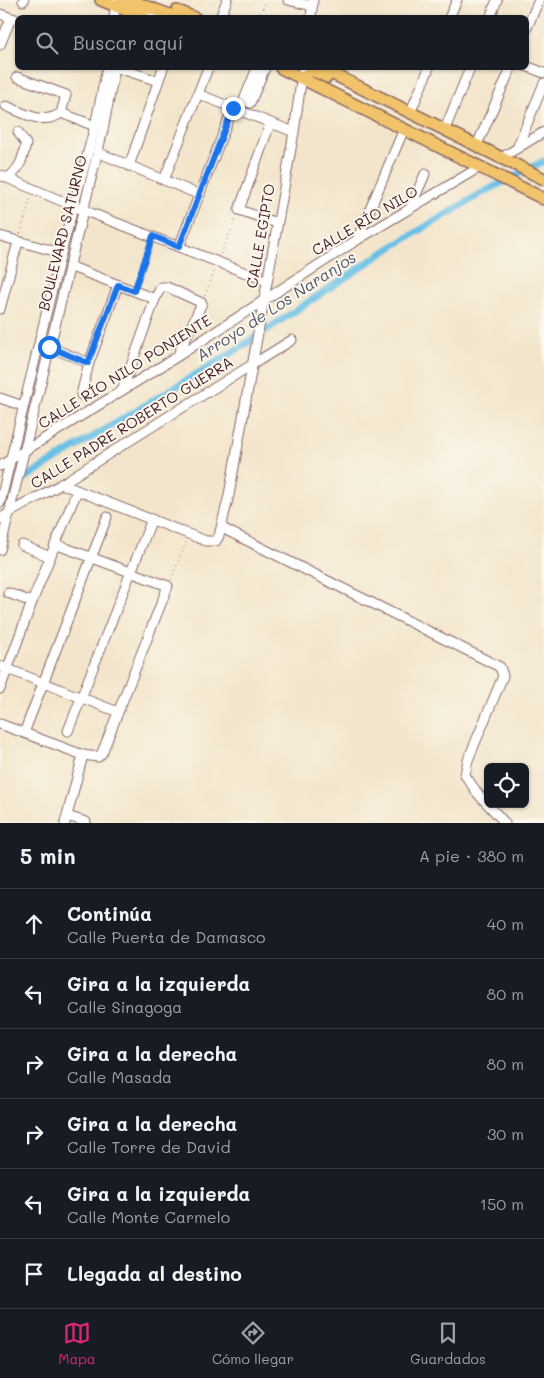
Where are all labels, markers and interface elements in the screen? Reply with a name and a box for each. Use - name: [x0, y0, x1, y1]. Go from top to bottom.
- search box: [15, 15, 529, 70]
- icon: search: [33, 29, 61, 57]
- text: Buscar aquí: [73, 30, 183, 55]
- route end: [222, 97, 245, 120]
- street label: BOULEVARD SATURNO: [33, 153, 91, 313]
- street label: CALLE RÍO NILO: [308, 180, 421, 260]
- street label: CALLE EGIPTO: [241, 182, 279, 290]
- water label: Arroyo de Los Naranjos: [192, 246, 360, 365]
- street label: CALLE RÍO NILO PONIENTE: [34, 309, 215, 433]
- route start: [38, 336, 61, 359]
- street label: CALLE PADRE ROBERTO GUERRA: [26, 351, 237, 493]
- map controls: [484, 763, 529, 808]
- button: locate: [484, 763, 529, 808]
- text: 5 min: [20, 842, 76, 869]
- text: A pie · 380 m: [419, 845, 524, 866]
- text: Continúa: [67, 901, 152, 926]
- icon: ahead: [20, 910, 48, 938]
- text: 40 m: [487, 913, 524, 934]
- text: Calle Puerta de Damasco: [67, 926, 266, 947]
- text: Gira a la izquierda: [67, 971, 250, 996]
- icon: left: [20, 980, 48, 1008]
- text: 80 m: [487, 983, 524, 1004]
- text: Calle Sinagoga: [67, 996, 182, 1017]
- text: Gira a la derecha: [67, 1041, 237, 1066]
- icon: right: [20, 1050, 48, 1078]
- text: 80 m: [487, 1053, 524, 1074]
- text: Calle Masada: [67, 1066, 172, 1087]
- text: Gira a la derecha: [67, 1111, 237, 1136]
- icon: right: [20, 1120, 48, 1148]
- text: 30 m: [487, 1123, 524, 1144]
- text: Calle Torre de David: [67, 1136, 231, 1157]
- text: Gira a la izquierda: [67, 1181, 250, 1206]
- icon: left: [20, 1190, 48, 1218]
- text: 150 m: [480, 1193, 524, 1214]
- text: Calle Monte Carmelo: [67, 1206, 230, 1227]
- icon: arrive: [20, 1260, 48, 1288]
- text: Llegada al destino: [67, 1261, 242, 1286]
- tab: Mapa: [58, 1319, 96, 1368]
- tab: Cómo llegar: [212, 1319, 294, 1368]
- tab: Guardados: [410, 1319, 486, 1368]

